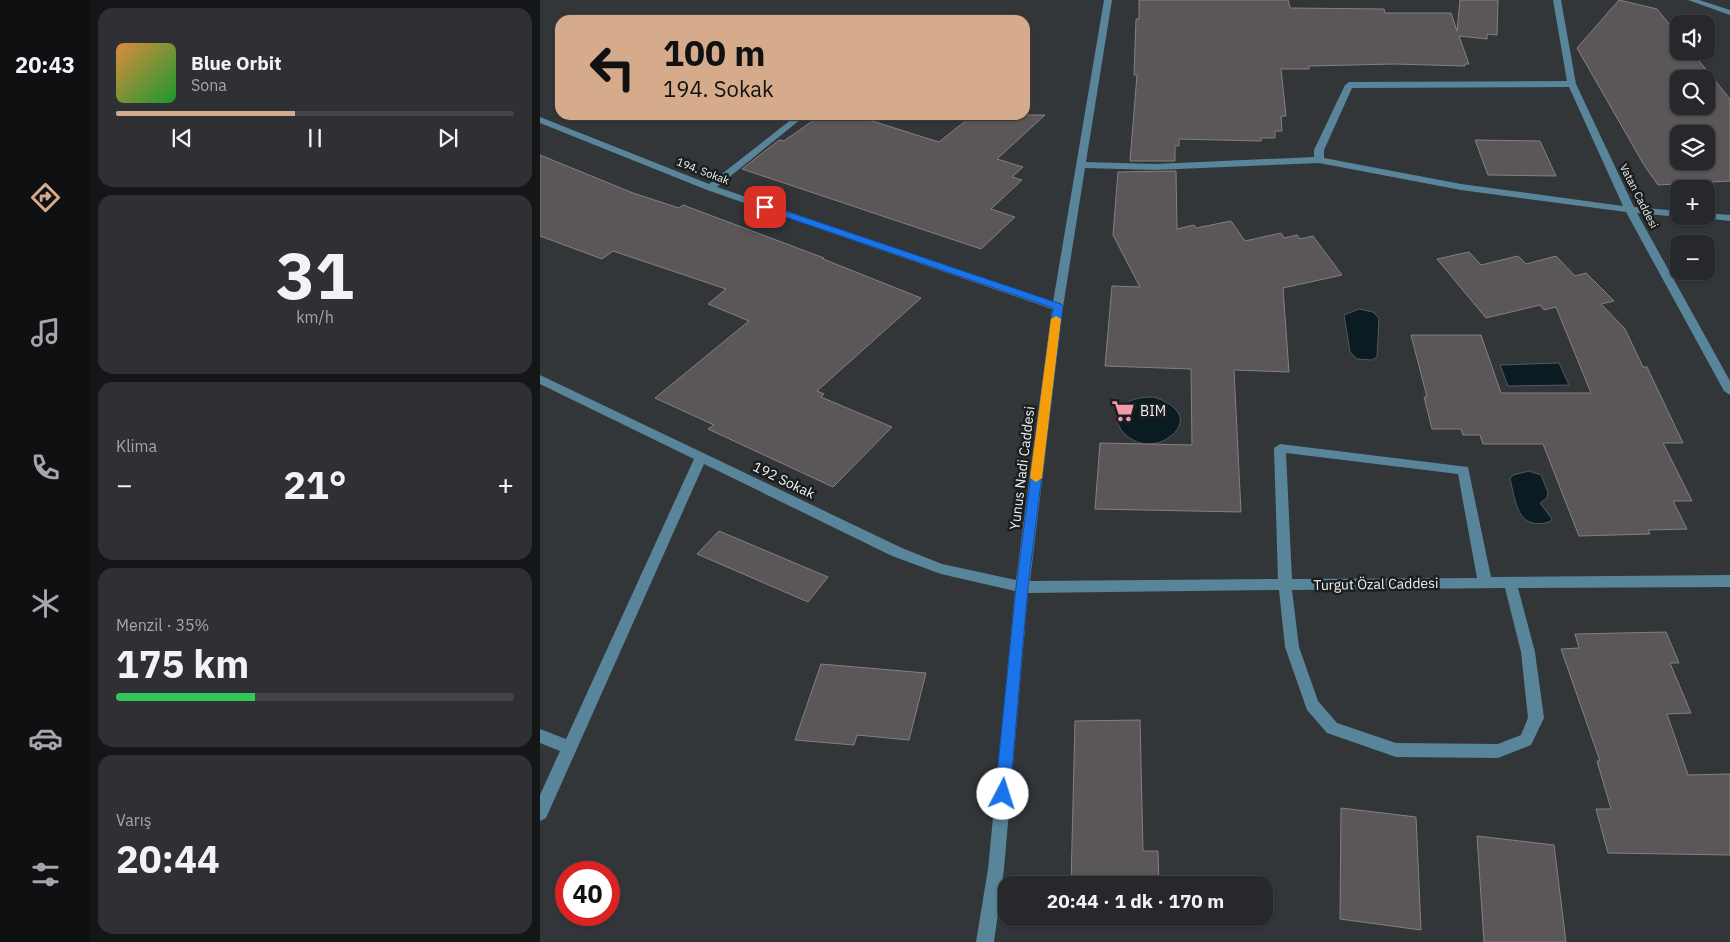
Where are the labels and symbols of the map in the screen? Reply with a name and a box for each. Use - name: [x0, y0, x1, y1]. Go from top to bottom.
- street label: 194. Sokak: [675, 155, 732, 188]
- street label: Vatan Caddesi: [1617, 161, 1661, 231]
- pin: [744, 186, 786, 228]
- supermarket icon: BIM: [1110, 398, 1136, 424]
- place label: BIM: [1140, 402, 1166, 420]
- street label: Yunus Nadi Caddesi: [1005, 405, 1039, 531]
- street label: 192 Sokak: [750, 457, 818, 503]
- street label: Turgut Özal Caddesi: [1313, 574, 1439, 594]
- position arrow: [976, 767, 1028, 819]
- speed limit sign: 40: [555, 861, 620, 926]

